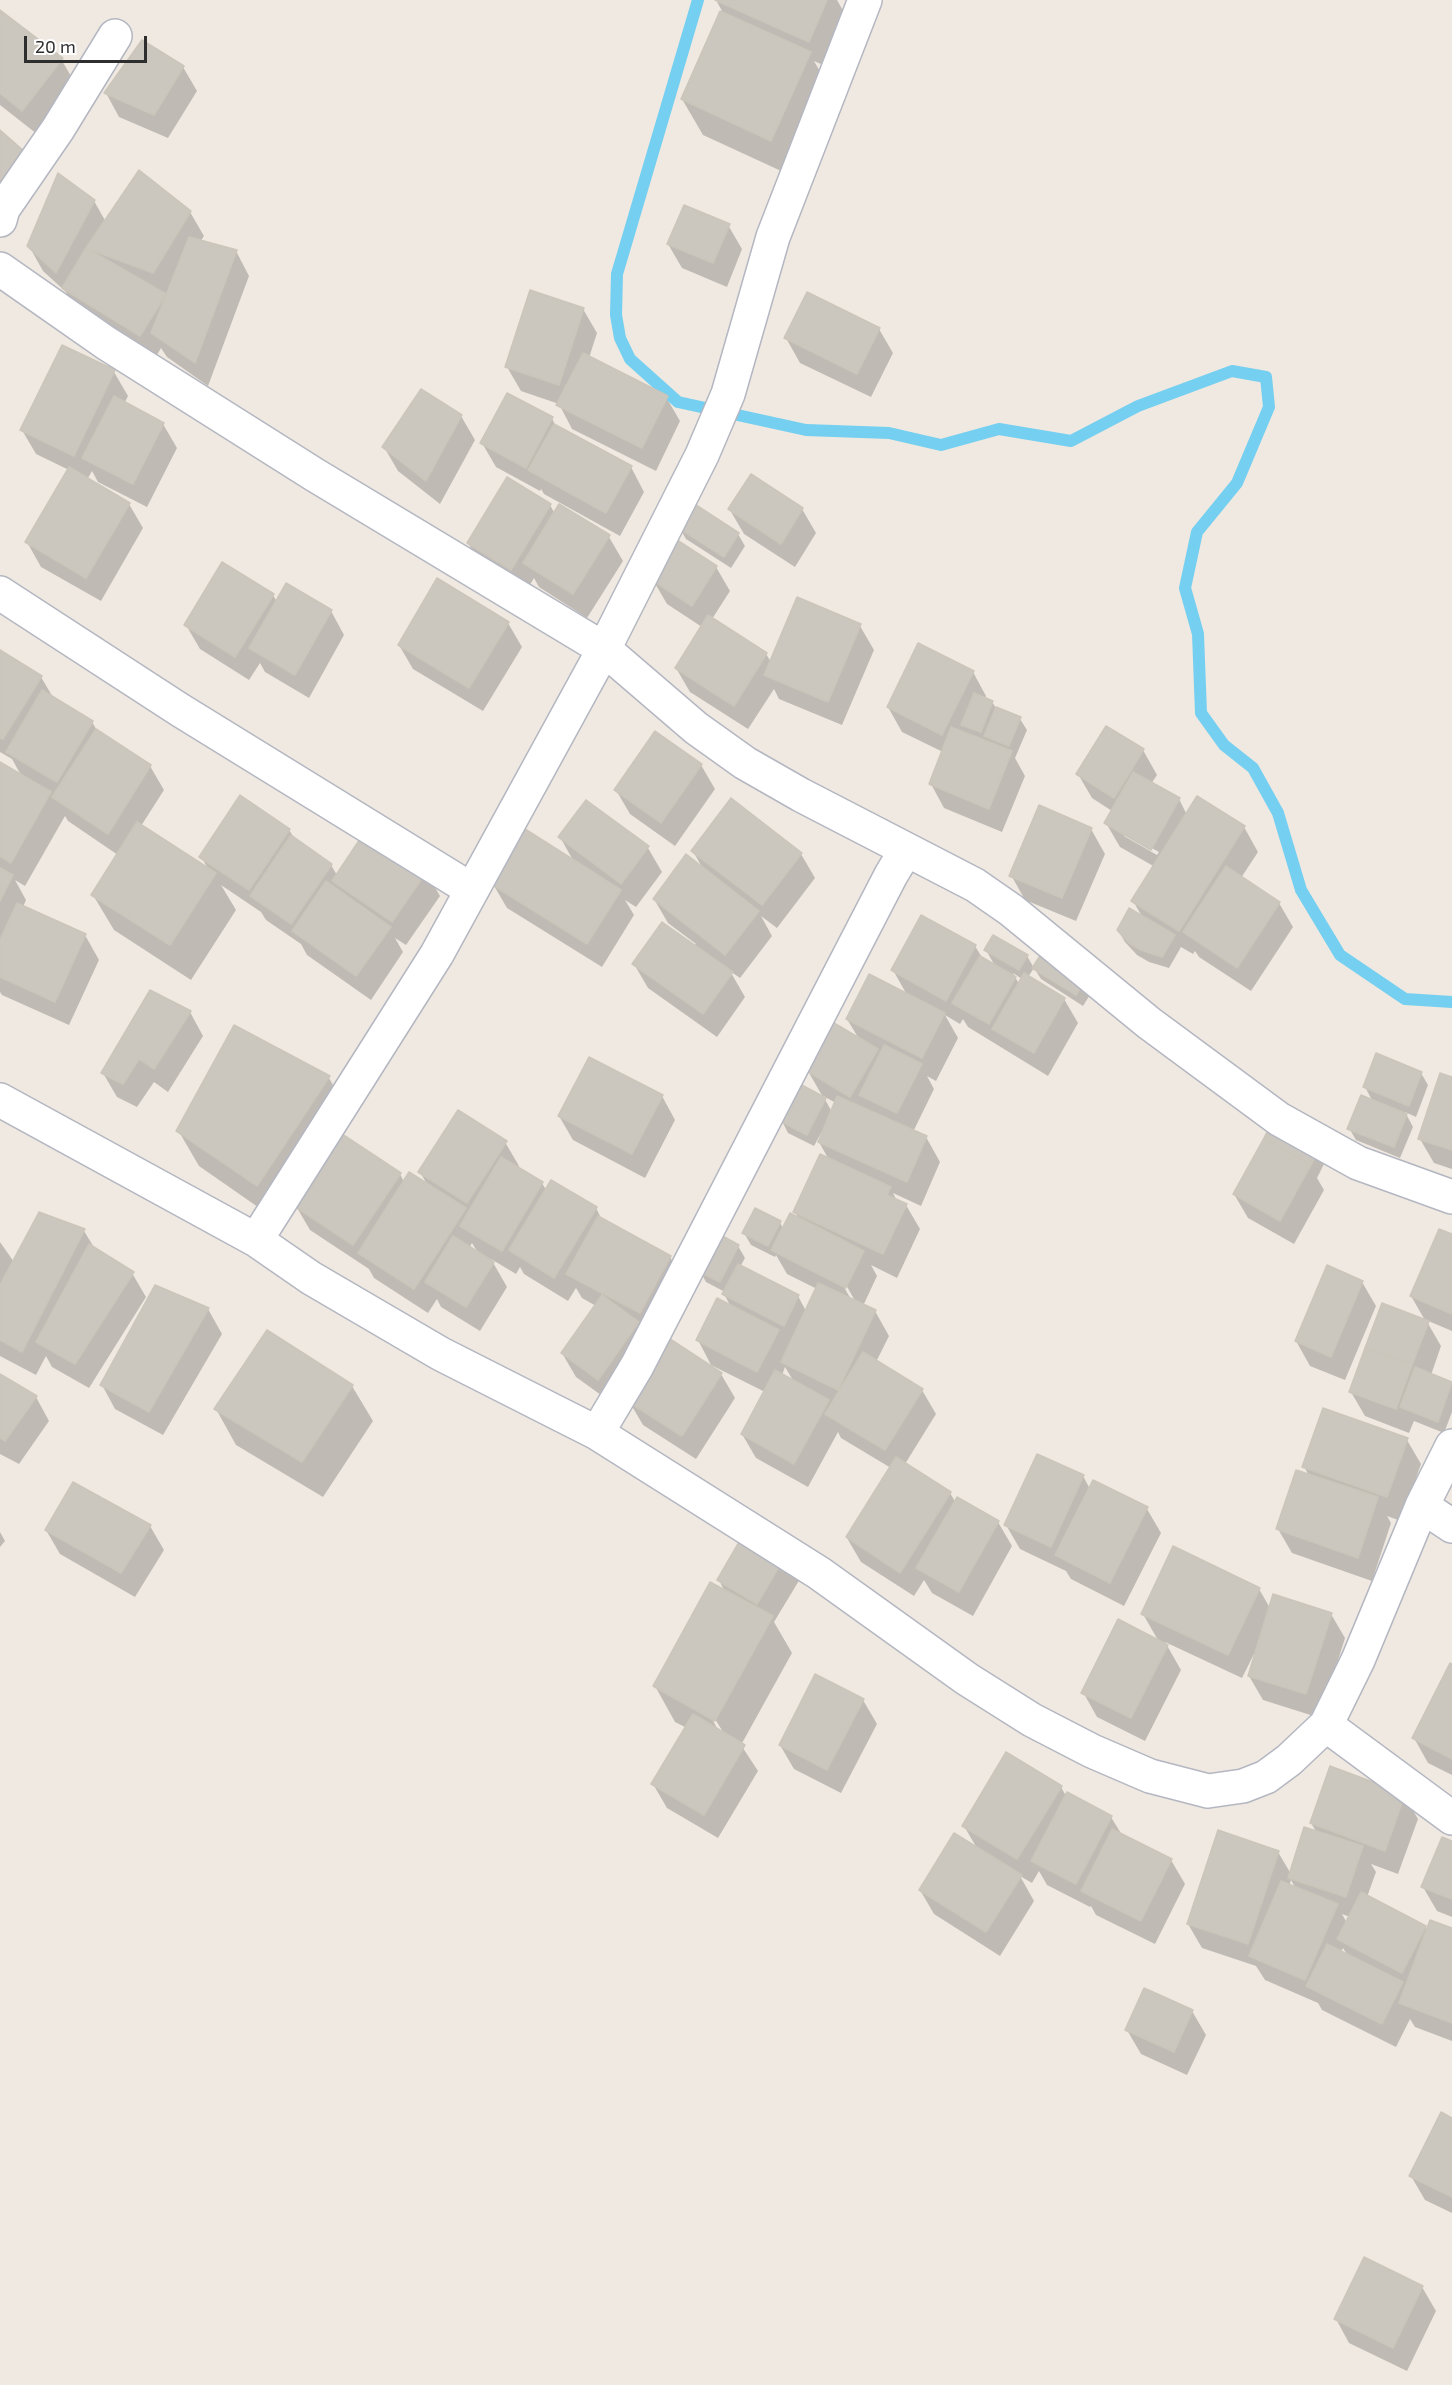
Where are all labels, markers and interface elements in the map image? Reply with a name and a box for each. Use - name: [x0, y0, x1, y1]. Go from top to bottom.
- scale bar: [27, 24, 150, 62]
- text: 20 m: [35, 35, 76, 57]

